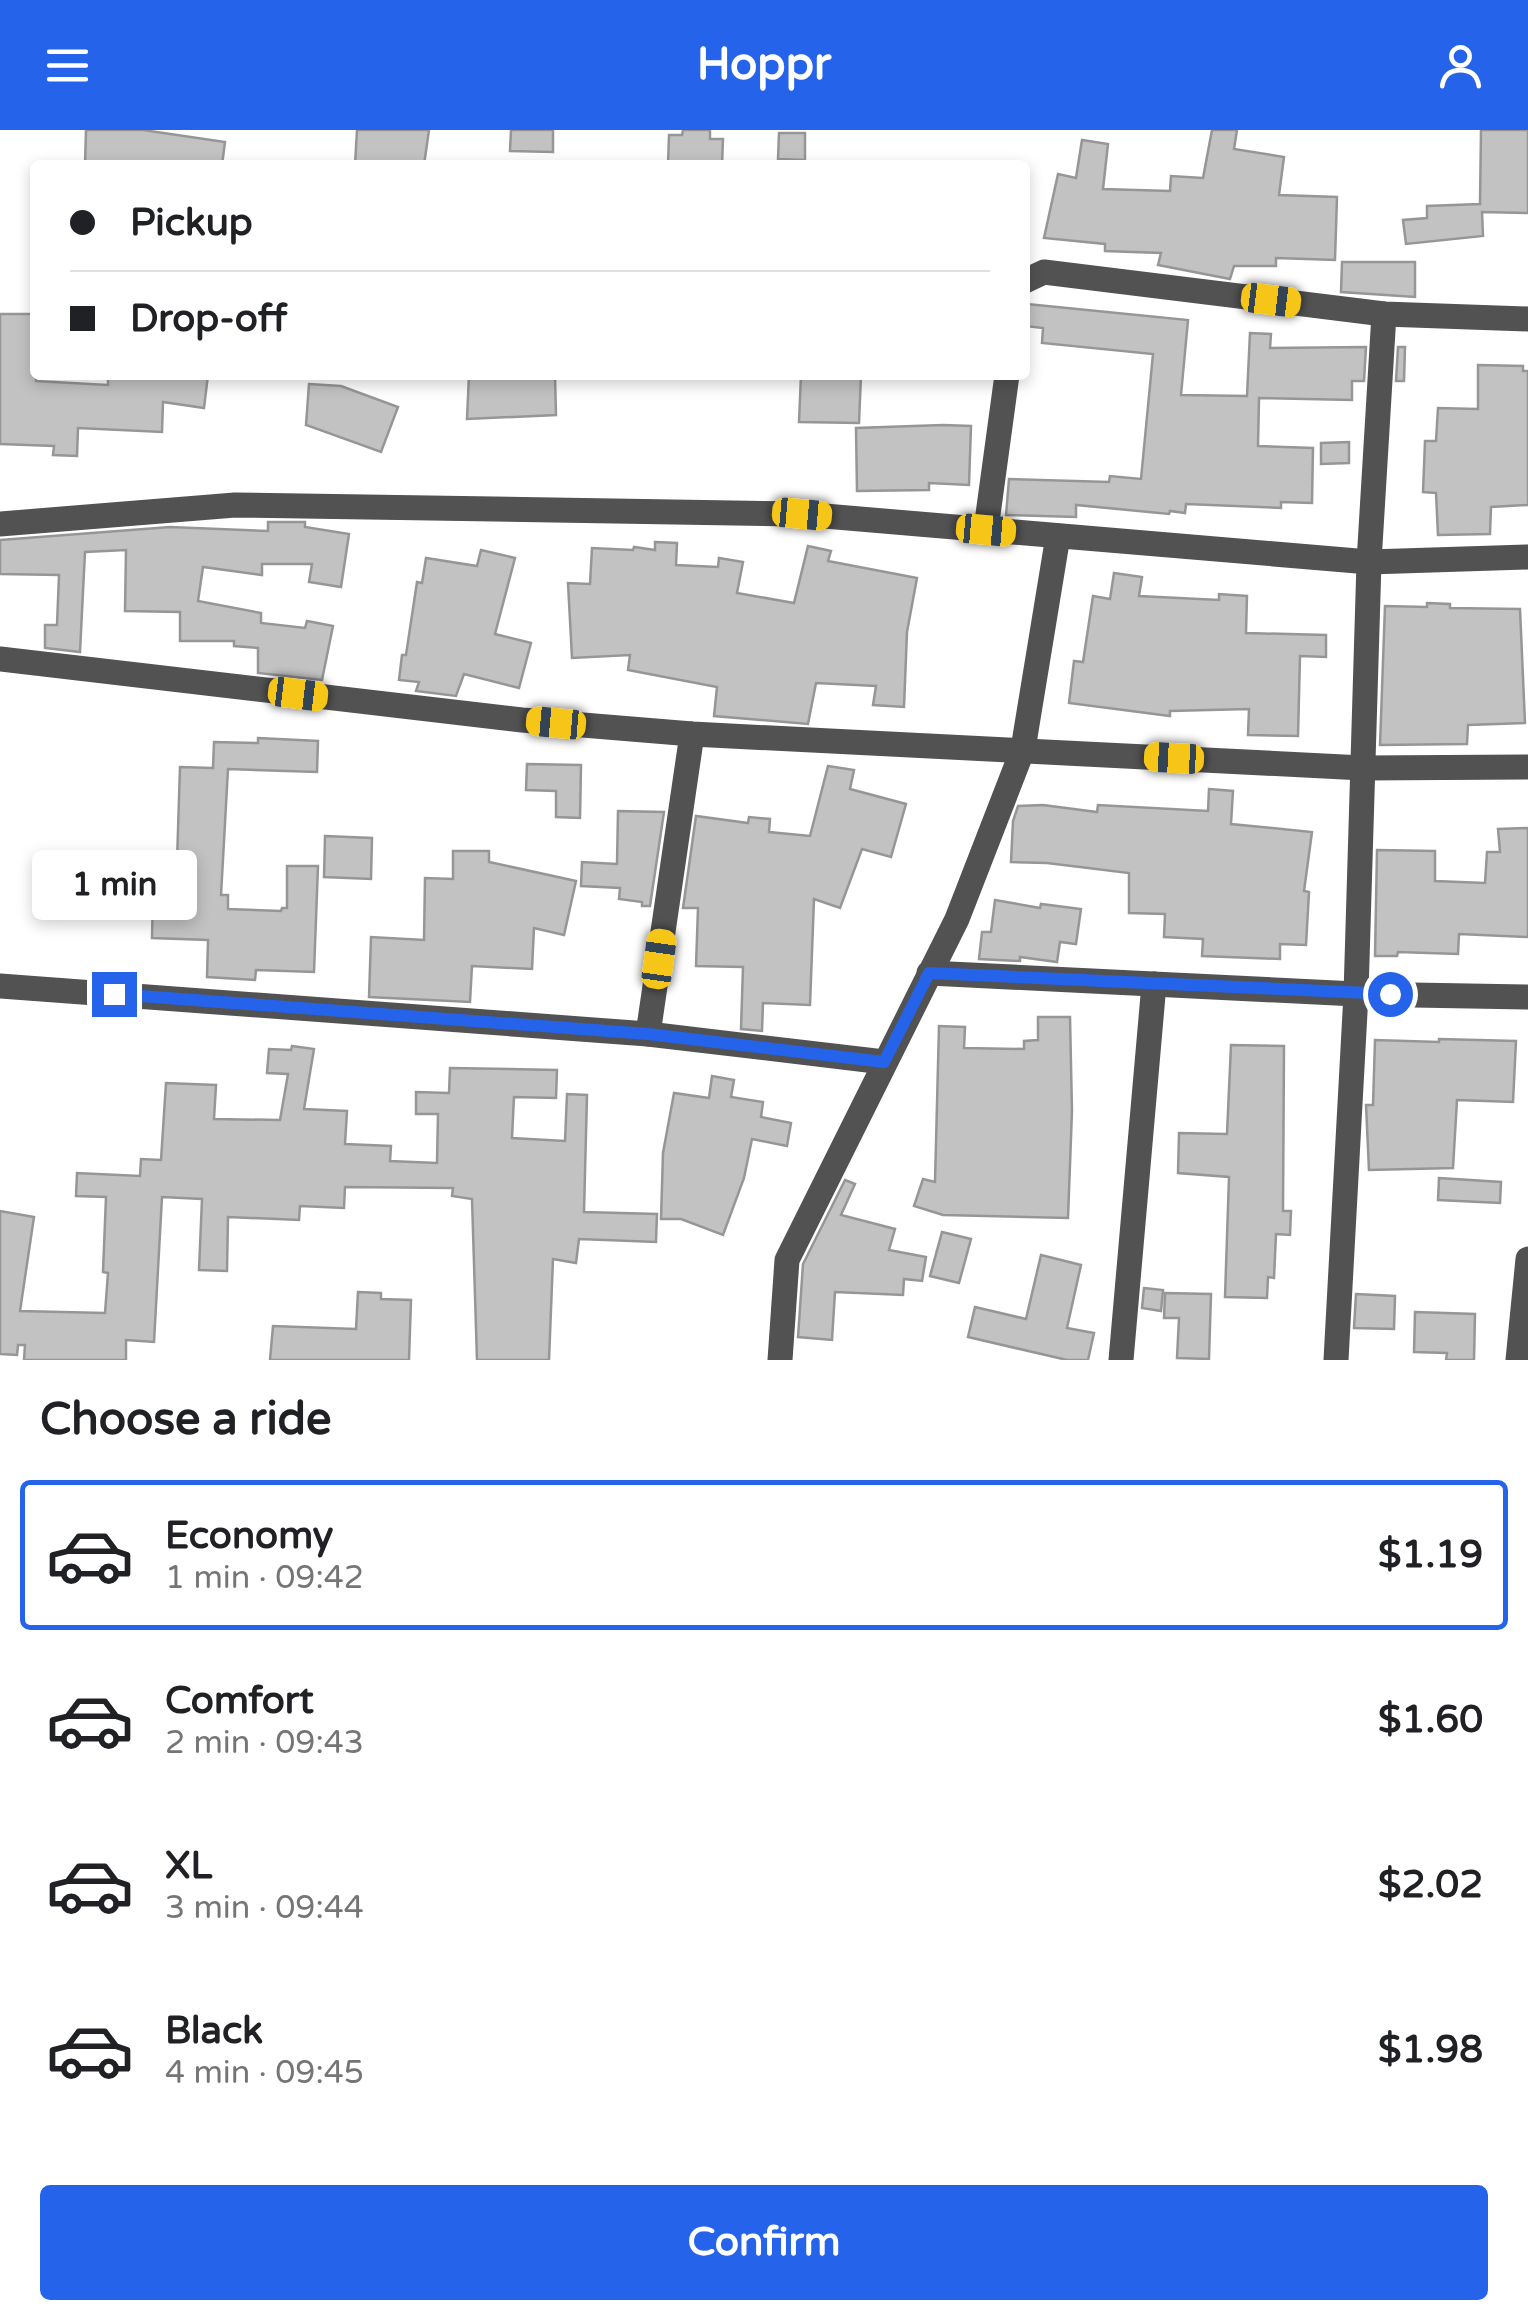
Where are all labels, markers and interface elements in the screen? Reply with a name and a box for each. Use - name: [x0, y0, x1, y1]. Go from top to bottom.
- icon: menu: [40, 38, 95, 93]
- text: Hoppr: [697, 38, 831, 92]
- icon: person: [1433, 38, 1488, 93]
- text: Pickup: [130, 200, 253, 246]
- car: [1239, 281, 1303, 319]
- text: Drop-off: [130, 296, 287, 342]
- car: [771, 496, 833, 532]
- car: [955, 512, 1017, 548]
- car: [266, 675, 330, 713]
- car: [525, 705, 587, 741]
- car: [1143, 741, 1205, 775]
- callout: 1 min: [32, 849, 196, 919]
- text: 1 min: [72, 866, 157, 904]
- car: [640, 927, 678, 991]
- route end: [92, 972, 137, 1017]
- route start: [1368, 972, 1413, 1017]
- text: Choose a ride: [40, 1393, 331, 1447]
- icon: car: [45, 1510, 135, 1600]
- text: Economy: [165, 1513, 333, 1559]
- text: $1.19: [1378, 1532, 1483, 1578]
- text: 1 min · 09:42: [165, 1559, 364, 1597]
- icon: car: [45, 1675, 135, 1765]
- text: Comfort: [165, 1678, 314, 1724]
- text: $1.60: [1378, 1697, 1483, 1743]
- text: 2 min · 09:43: [165, 1724, 364, 1762]
- icon: car: [45, 1840, 135, 1930]
- text: XL: [165, 1843, 212, 1889]
- text: $2.02: [1378, 1862, 1483, 1908]
- text: 3 min · 09:44: [165, 1889, 364, 1927]
- icon: car: [45, 2005, 135, 2095]
- text: Black: [165, 2008, 263, 2054]
- text: $1.98: [1378, 2027, 1483, 2073]
- text: 4 min · 09:45: [165, 2054, 364, 2092]
- button: Confirm: [40, 2185, 1488, 2300]

